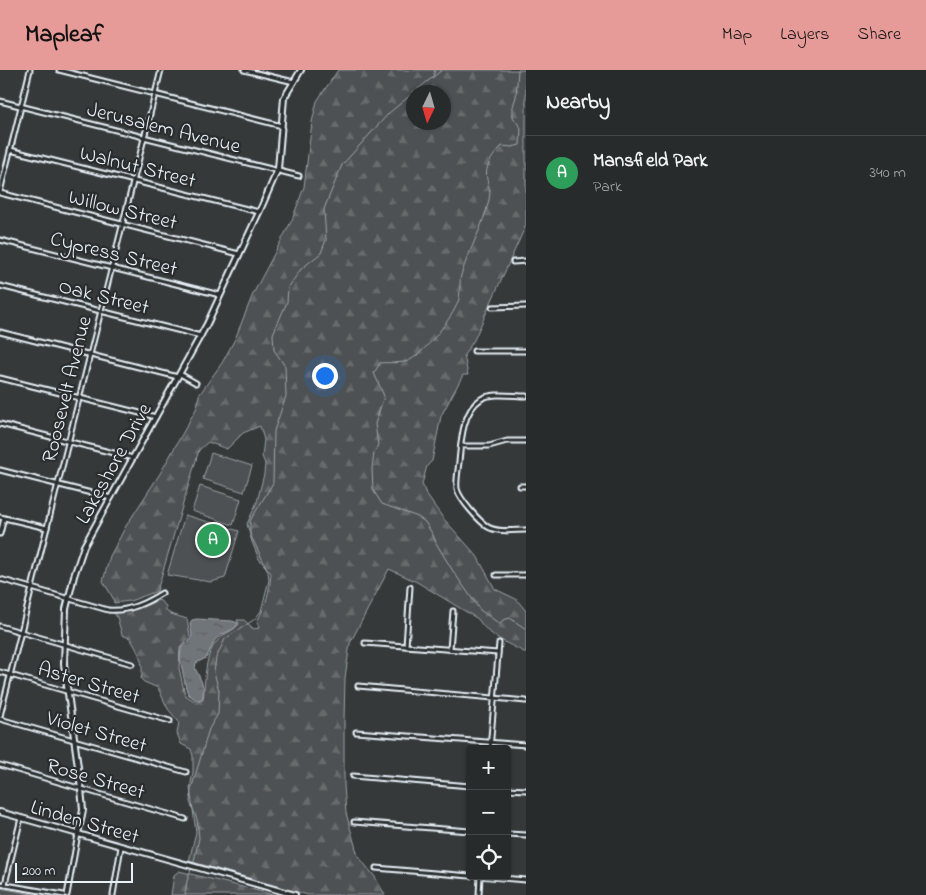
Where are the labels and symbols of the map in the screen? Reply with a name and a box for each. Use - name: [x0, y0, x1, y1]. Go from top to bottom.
- north arrow: [406, 85, 451, 130]
- street label: Jerusalem Avenue: [84, 95, 244, 163]
- street label: Walnut Street: [76, 139, 199, 197]
- street label: Willow Street: [65, 183, 180, 239]
- street label: Cypress Street: [46, 225, 180, 287]
- street label: Oak Street: [55, 272, 152, 324]
- street label: Roosevelt Avenue: [35, 312, 101, 466]
- your location: [312, 363, 338, 389]
- street label: Lakeshore Drive: [69, 397, 161, 530]
- pin: A: [197, 521, 229, 559]
- street label: Aster Street: [34, 655, 143, 713]
- street label: Violet Street: [42, 704, 150, 762]
- street label: Rose Street: [43, 752, 148, 808]
- street label: Linden Street: [27, 793, 142, 853]
- scale bar: [15, 860, 132, 883]

